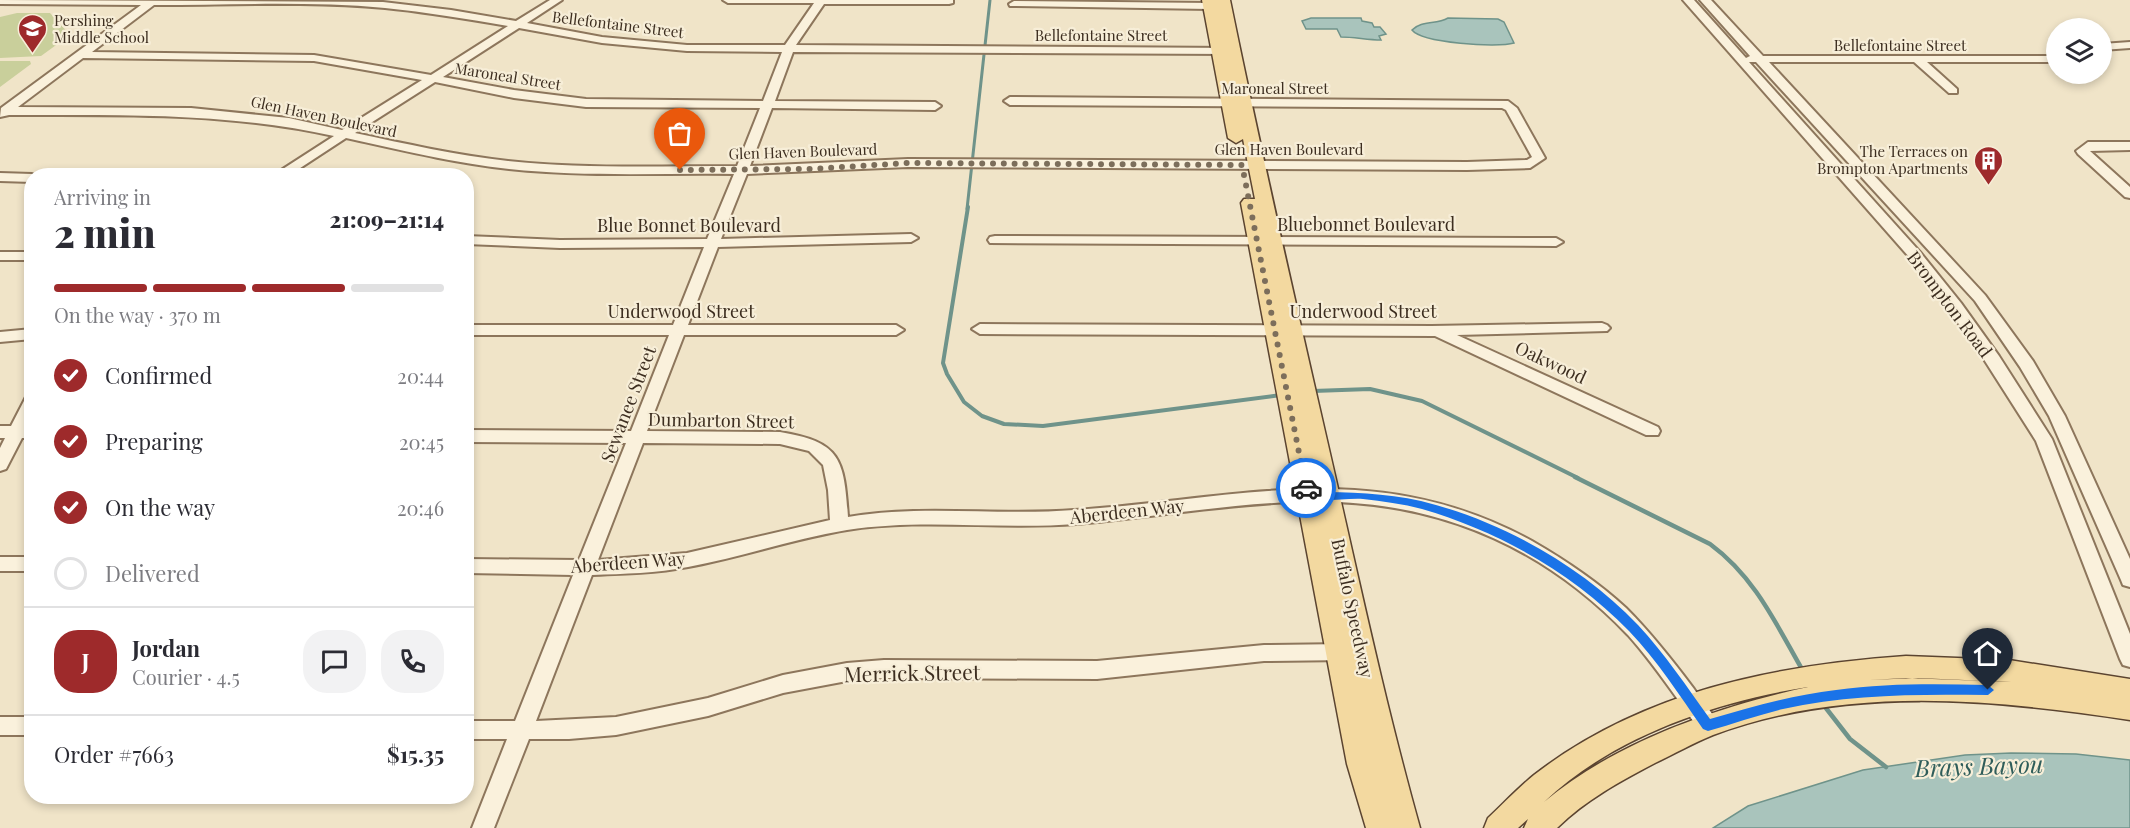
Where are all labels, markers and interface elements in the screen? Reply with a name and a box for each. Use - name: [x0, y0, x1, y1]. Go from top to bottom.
- street label: Bellefontaine Street: [551, 6, 686, 42]
- place label: Pershing Middle School: [54, 10, 149, 47]
- school or university icon: Pershing Middle School: [17, 13, 49, 55]
- map controls: [2046, 18, 2112, 84]
- button: layers: [2046, 18, 2112, 84]
- street label: Bellefontaine Street: [1035, 25, 1168, 45]
- street label: Bellefontaine Street: [1834, 35, 1967, 55]
- street label: Maroneal Street: [453, 58, 563, 94]
- street label: Maroneal Street: [1221, 78, 1329, 98]
- street label: Glen Haven Boulevard: [249, 91, 399, 141]
- pin: [654, 108, 705, 170]
- icon: bag: [663, 117, 696, 150]
- street label: Glen Haven Boulevard: [728, 138, 878, 164]
- street label: Glen Haven Boulevard: [1215, 139, 1364, 159]
- place label: The Terraces on Brompton Apartments: [1817, 141, 1968, 178]
- building icon: The Terraces on Brompton Apartments: [1973, 144, 2005, 186]
- text: Arriving in: [54, 183, 151, 210]
- text: 21:09–21:14: [330, 204, 444, 234]
- text: 2 min: [54, 206, 156, 258]
- street label: Bluebonnet Boulevard: [1277, 212, 1456, 236]
- street label: Blue Bonnet Boulevard: [597, 213, 781, 237]
- street label: Brompton Road: [1902, 246, 1998, 363]
- street label: Underwood Street: [607, 299, 755, 323]
- street label: Underwood Street: [1289, 299, 1437, 323]
- text: On the way · 370 m: [54, 301, 221, 328]
- street label: Oakwood: [1511, 335, 1591, 389]
- street label: Sewanee Street: [595, 342, 662, 466]
- icon: check: [54, 359, 87, 392]
- text: Confirmed: [105, 360, 212, 390]
- text: 20:44: [397, 362, 444, 389]
- street label: Dumbarton Street: [648, 407, 795, 433]
- icon: check: [54, 425, 87, 458]
- text: Preparing: [105, 426, 203, 456]
- text: 20:45: [399, 428, 444, 455]
- courier: [1276, 458, 1336, 518]
- icon: car: [1290, 472, 1323, 505]
- icon: check: [54, 491, 87, 524]
- text: On the way: [105, 492, 215, 522]
- street label: Aberdeen Way: [1068, 493, 1185, 529]
- text: 20:46: [397, 494, 444, 521]
- street label: Buffalo Speedway: [1326, 536, 1380, 680]
- street label: Aberdeen Way: [569, 546, 686, 578]
- text: Delivered: [105, 558, 200, 588]
- pin: [1962, 628, 2013, 690]
- button: chat: [303, 630, 366, 693]
- button: phone: [381, 630, 444, 693]
- text: Jordan: [132, 633, 200, 663]
- icon: home: [1971, 637, 2004, 670]
- text: J: [81, 646, 90, 676]
- street label: Merrick Street: [844, 657, 981, 687]
- text: Courier · 4.5: [132, 663, 240, 690]
- text: Order #7663: [54, 739, 174, 769]
- text: $15.35: [387, 739, 444, 769]
- water label: Brays Bayou: [1913, 747, 2044, 783]

